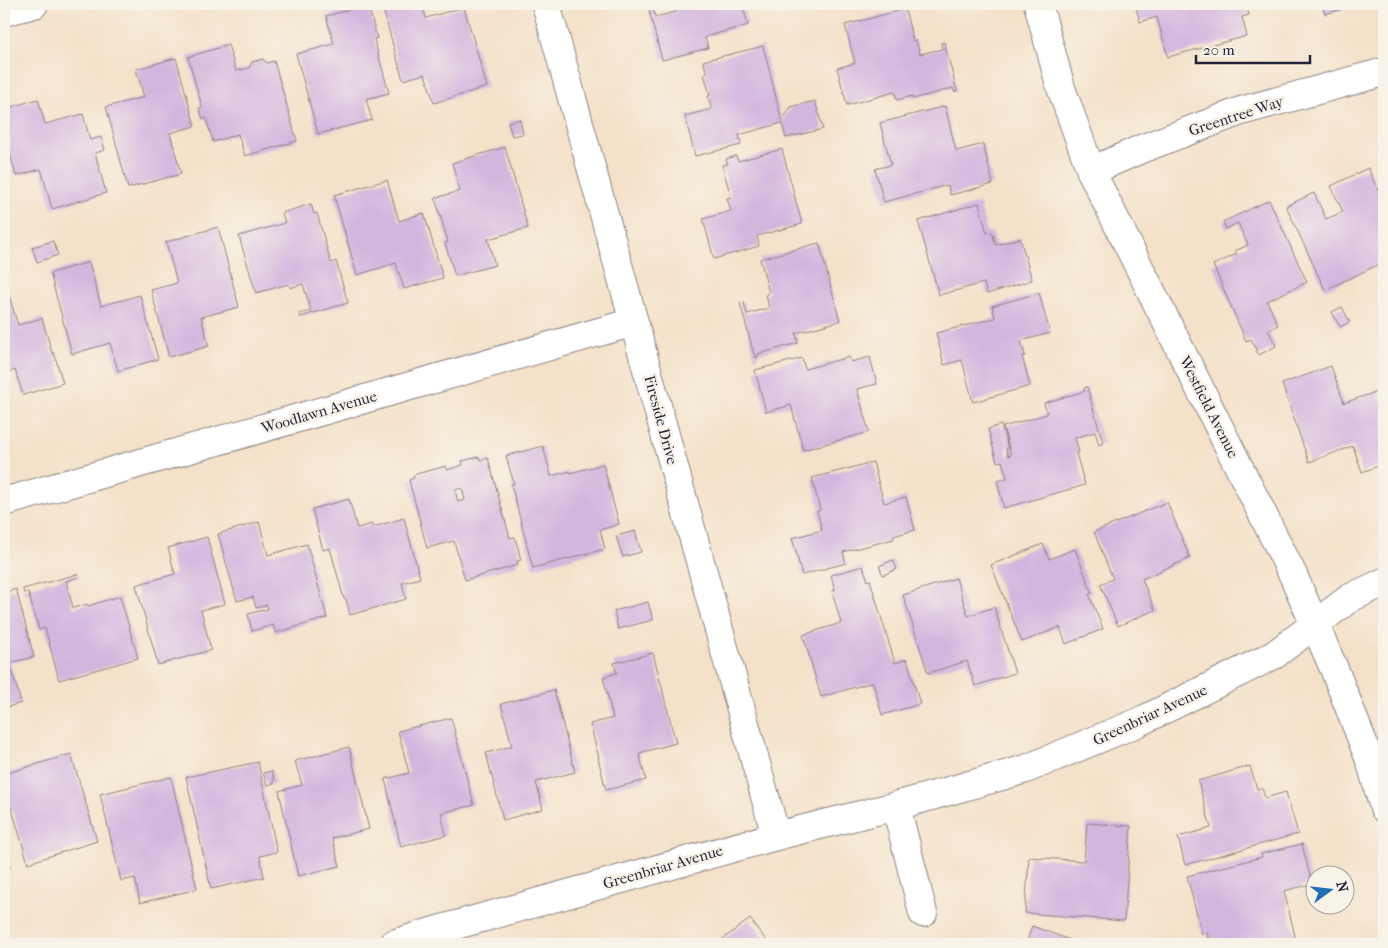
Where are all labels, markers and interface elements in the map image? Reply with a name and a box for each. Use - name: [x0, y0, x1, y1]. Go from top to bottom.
- scale bar: [1196, 32, 1309, 64]
- text: 20 m: [1203, 41, 1235, 59]
- street label: Greentree Way: [1186, 92, 1287, 140]
- street label: Westfield Avenue: [1175, 352, 1243, 461]
- street label: Fireside Drive: [640, 373, 682, 467]
- street label: Woodlawn Avenue: [258, 387, 379, 437]
- street label: Greenbriar Avenue: [1090, 680, 1210, 749]
- street label: Greenbriar Avenue: [601, 841, 726, 893]
- north arrow: [1306, 866, 1356, 916]
- text: N: [1332, 879, 1352, 894]

